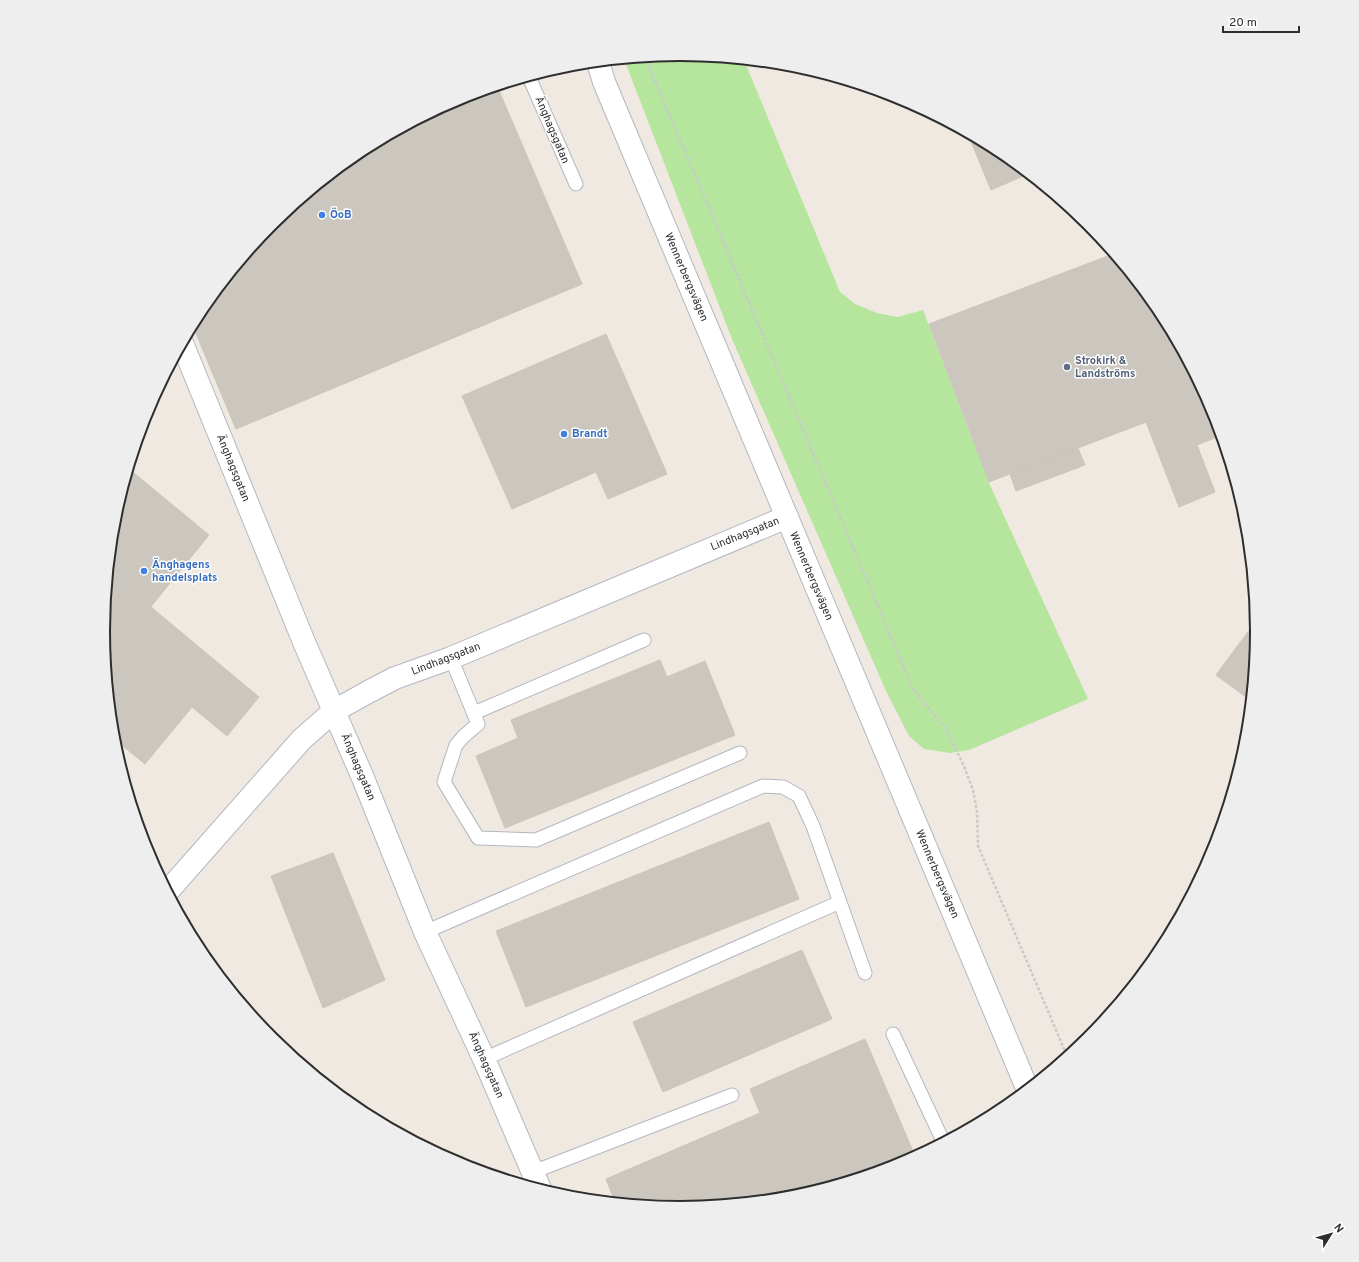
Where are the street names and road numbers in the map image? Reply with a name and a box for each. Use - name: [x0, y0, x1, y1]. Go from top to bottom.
- street label: Änghagsgatan: [532, 94, 573, 166]
- street label: Wennerbergsvägen: [661, 230, 711, 324]
- street label: Änghagsgatan: [213, 432, 254, 504]
- street label: Lindhagsgatan: [709, 514, 781, 554]
- street label: Wennerbergsvägen: [786, 529, 836, 623]
- street label: Lindhagsgatan: [409, 639, 483, 679]
- street label: Änghagsgatan: [338, 731, 379, 803]
- street label: Wennerbergsvägen: [912, 827, 962, 921]
- street label: Änghagsgatan: [465, 1029, 508, 1101]

